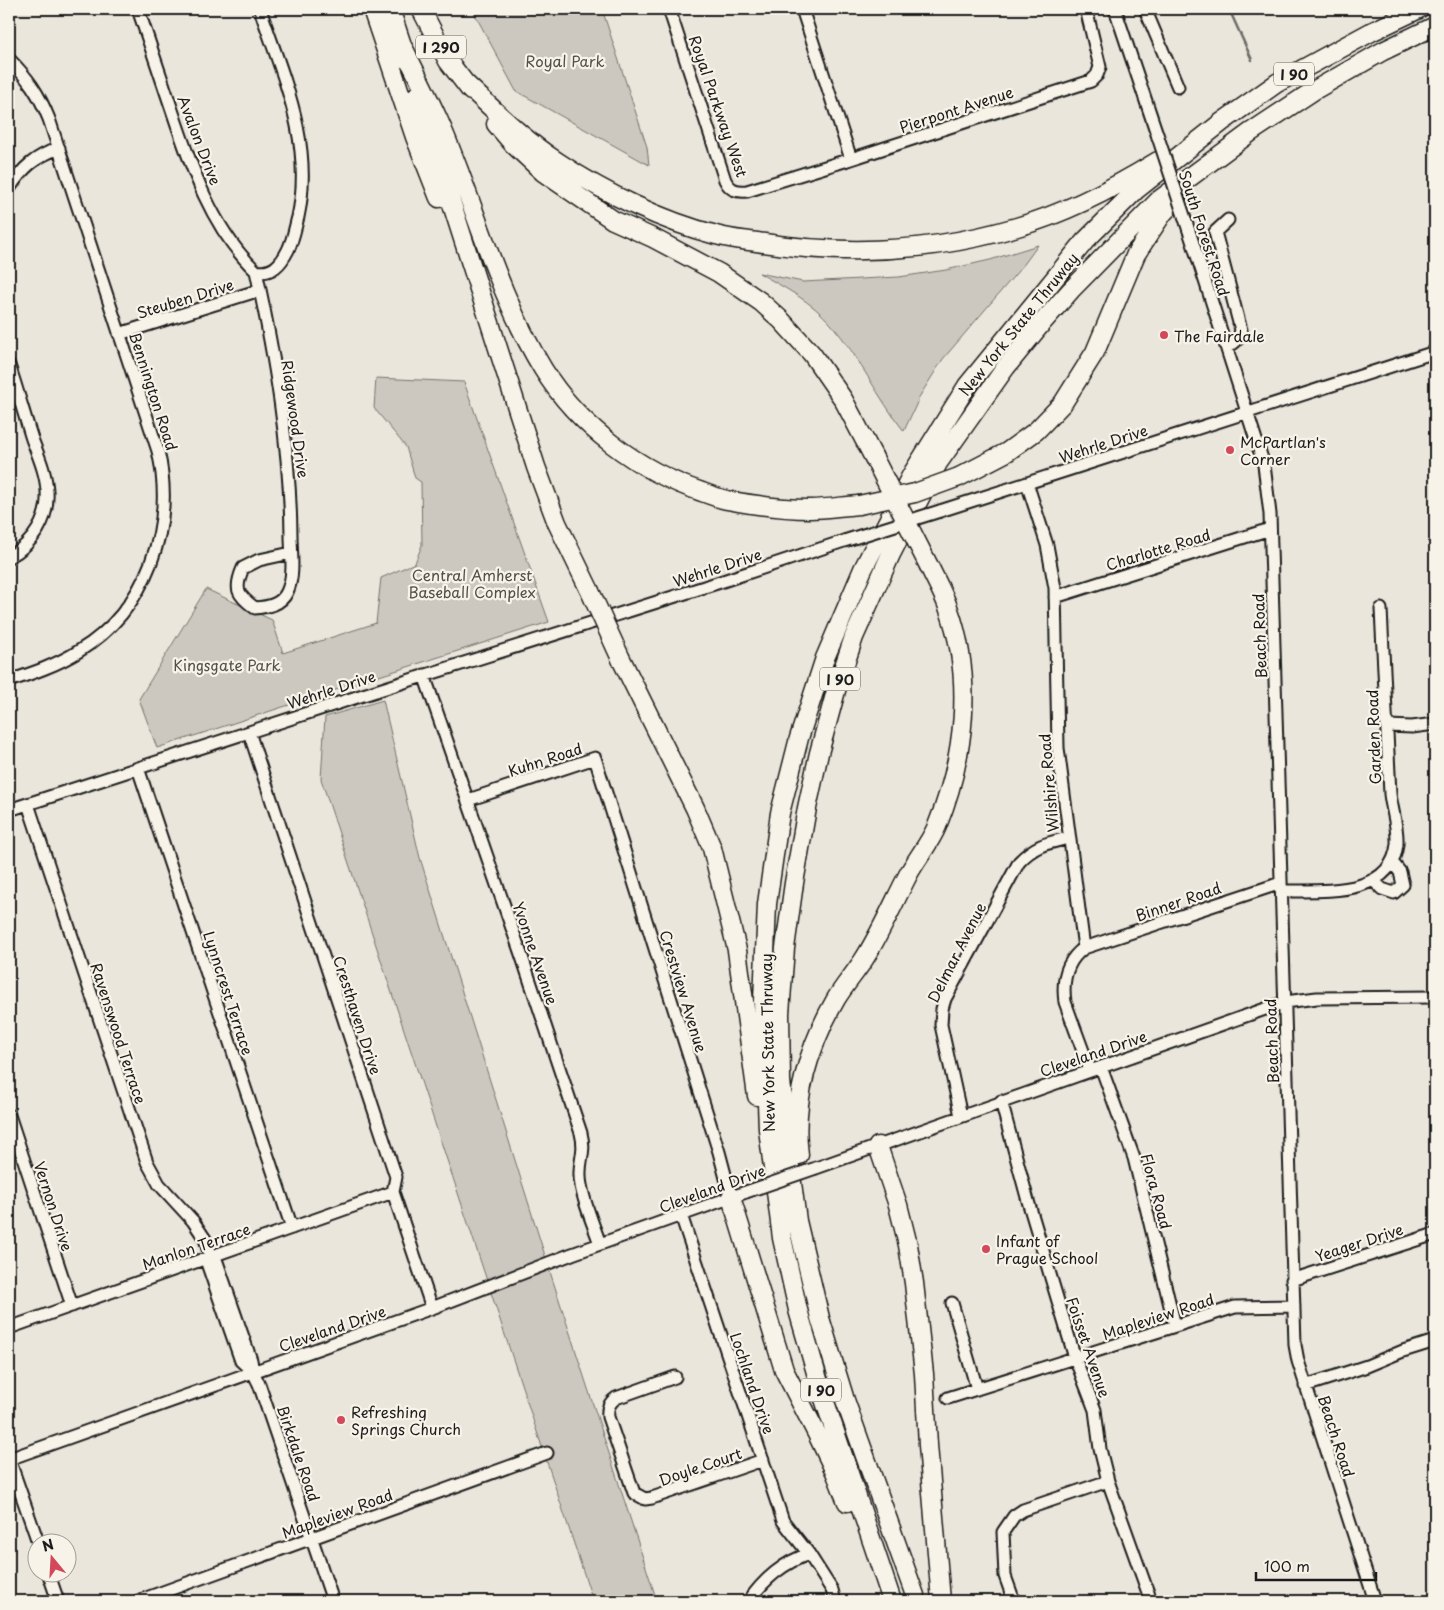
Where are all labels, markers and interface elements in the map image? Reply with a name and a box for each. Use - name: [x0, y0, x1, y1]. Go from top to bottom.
- street label: Royal Parkway West: [684, 32, 754, 180]
- road number: I 290: [416, 36, 466, 58]
- park label: Royal Park: [525, 49, 605, 72]
- road number: I 90: [1274, 62, 1314, 86]
- street label: Pierpont Avenue: [896, 80, 1016, 138]
- street label: Avalon Drive: [172, 92, 228, 188]
- street label: South Forest Road: [1174, 167, 1236, 299]
- street label: New York State Thruway: [953, 247, 1083, 401]
- street label: Steuben Drive: [134, 272, 236, 324]
- place label: The Fairdale: [1174, 324, 1265, 347]
- street label: Bennington Road: [124, 329, 184, 453]
- marker: The Fairdale: [1158, 329, 1170, 341]
- street label: Ridgewood Drive: [276, 359, 316, 479]
- street label: Wehrle Drive: [1056, 418, 1150, 468]
- place label: McPartlan's Corner: [1240, 430, 1326, 470]
- marker: McPartlan's Corner: [1224, 444, 1236, 456]
- street label: Charlotte Road: [1103, 522, 1213, 576]
- street label: Wehrle Drive: [670, 542, 764, 592]
- park label: Central Amherst Baseball Complex: [408, 563, 536, 603]
- street label: Beach Road: [1246, 593, 1272, 679]
- park label: Kingsgate Park: [173, 653, 281, 676]
- street label: Wehrle Drive: [284, 664, 378, 714]
- road number: I 90: [820, 668, 860, 691]
- street label: Garden Road: [1360, 689, 1386, 785]
- street label: Wilshire Road: [1032, 733, 1064, 833]
- street label: Kuhn Road: [505, 736, 585, 782]
- street label: Binner Road: [1132, 876, 1224, 926]
- street label: Yvonne Avenue: [508, 898, 564, 1008]
- street label: Delmar Avenue: [921, 898, 991, 1006]
- street label: Crestview Avenue: [654, 927, 714, 1055]
- street label: Lynncrest Terrace: [198, 928, 260, 1058]
- street label: Cresthaven Drive: [328, 953, 388, 1077]
- street label: New York State Thruway: [754, 953, 780, 1133]
- street label: Ravenswood Terrace: [85, 959, 153, 1107]
- street label: Beach Road: [1258, 998, 1284, 1084]
- street label: Cleveland Drive: [1036, 1024, 1150, 1082]
- street label: Flora Road: [1136, 1151, 1178, 1231]
- street label: Vernon Drive: [29, 1158, 79, 1254]
- street label: Cleveland Drive: [656, 1158, 768, 1218]
- street label: Manlon Terrace: [139, 1217, 253, 1275]
- street label: Yeager Drive: [1312, 1217, 1406, 1267]
- place label: Infant of Prague School: [996, 1229, 1098, 1269]
- marker: Infant of Prague School: [980, 1243, 992, 1255]
- street label: Mapleview Road: [1099, 1287, 1217, 1345]
- street label: Foisset Avenue: [1061, 1294, 1117, 1400]
- street label: Cleveland Drive: [275, 1299, 389, 1357]
- street label: Lochland Drive: [725, 1329, 781, 1437]
- road number: I 90: [801, 1378, 841, 1402]
- street label: Beach Road: [1313, 1392, 1361, 1480]
- place label: Refreshing Springs Church: [351, 1400, 461, 1440]
- street label: Birkdale Road: [272, 1402, 326, 1504]
- marker: Refreshing Springs Church: [335, 1414, 347, 1426]
- street label: Doyle Court: [655, 1441, 745, 1491]
- street label: Mapleview Road: [278, 1482, 396, 1544]
- north arrow: [28, 1532, 78, 1582]
- text: N: [39, 1533, 56, 1557]
- scale bar: [1256, 1550, 1376, 1582]
- text: 100 m: [1264, 1554, 1310, 1577]

